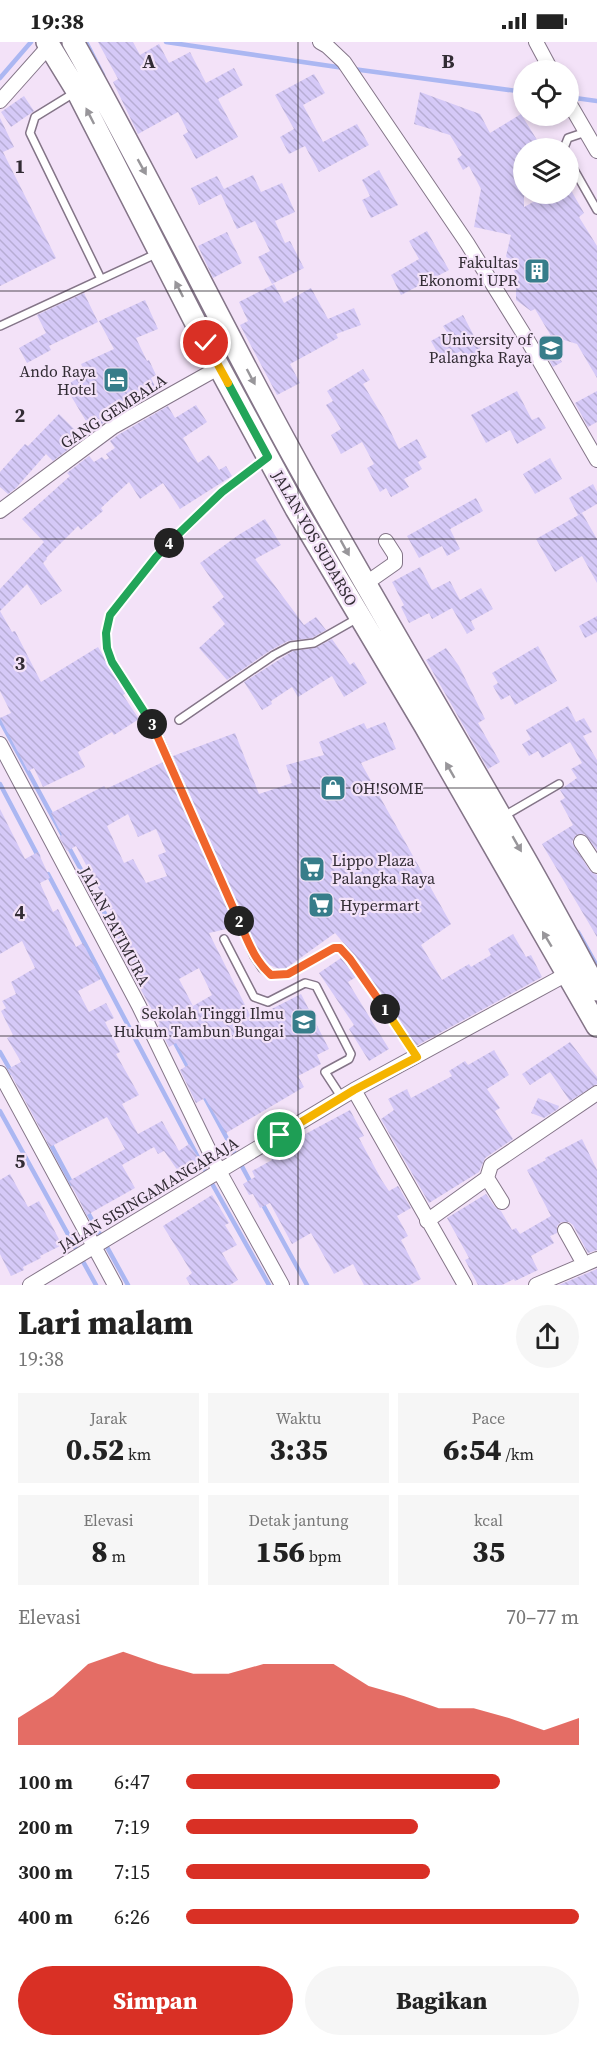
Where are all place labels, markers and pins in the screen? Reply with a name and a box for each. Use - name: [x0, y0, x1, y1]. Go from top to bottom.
- place label: Fakultas Ekonomi UPR: [419, 251, 519, 291]
- building icon: Fakultas Ekonomi UPR: [522, 256, 552, 286]
- pin: [180, 317, 231, 368]
- place label: University of Palangka Raya: [429, 328, 533, 368]
- school or university icon: University of Palangka Raya: [536, 333, 566, 363]
- place label: Ando Raya Hotel: [20, 360, 97, 400]
- hotel icon: Ando Raya Hotel: [101, 365, 131, 395]
- pin: 4: [154, 528, 184, 558]
- pin: 3: [137, 709, 167, 739]
- shop icon: OH!SOME: [318, 773, 348, 803]
- place label: OH!SOME: [352, 777, 424, 799]
- place label: Lippo Plaza Palangka Raya: [332, 849, 436, 889]
- supermarket icon: Lippo Plaza Palangka Raya: [297, 854, 327, 884]
- supermarket icon: Hypermart: [306, 890, 336, 920]
- place label: Hypermart: [340, 894, 420, 916]
- pin: 2: [224, 906, 254, 936]
- pin: 1: [370, 994, 400, 1024]
- place label: Sekolah Tinggi Ilmu Hukum Tambun Bungai: [114, 1002, 284, 1042]
- school or university icon: Sekolah Tinggi Ilmu Hukum Tambun Bungai: [289, 1007, 319, 1037]
- pin: [254, 1109, 305, 1160]

